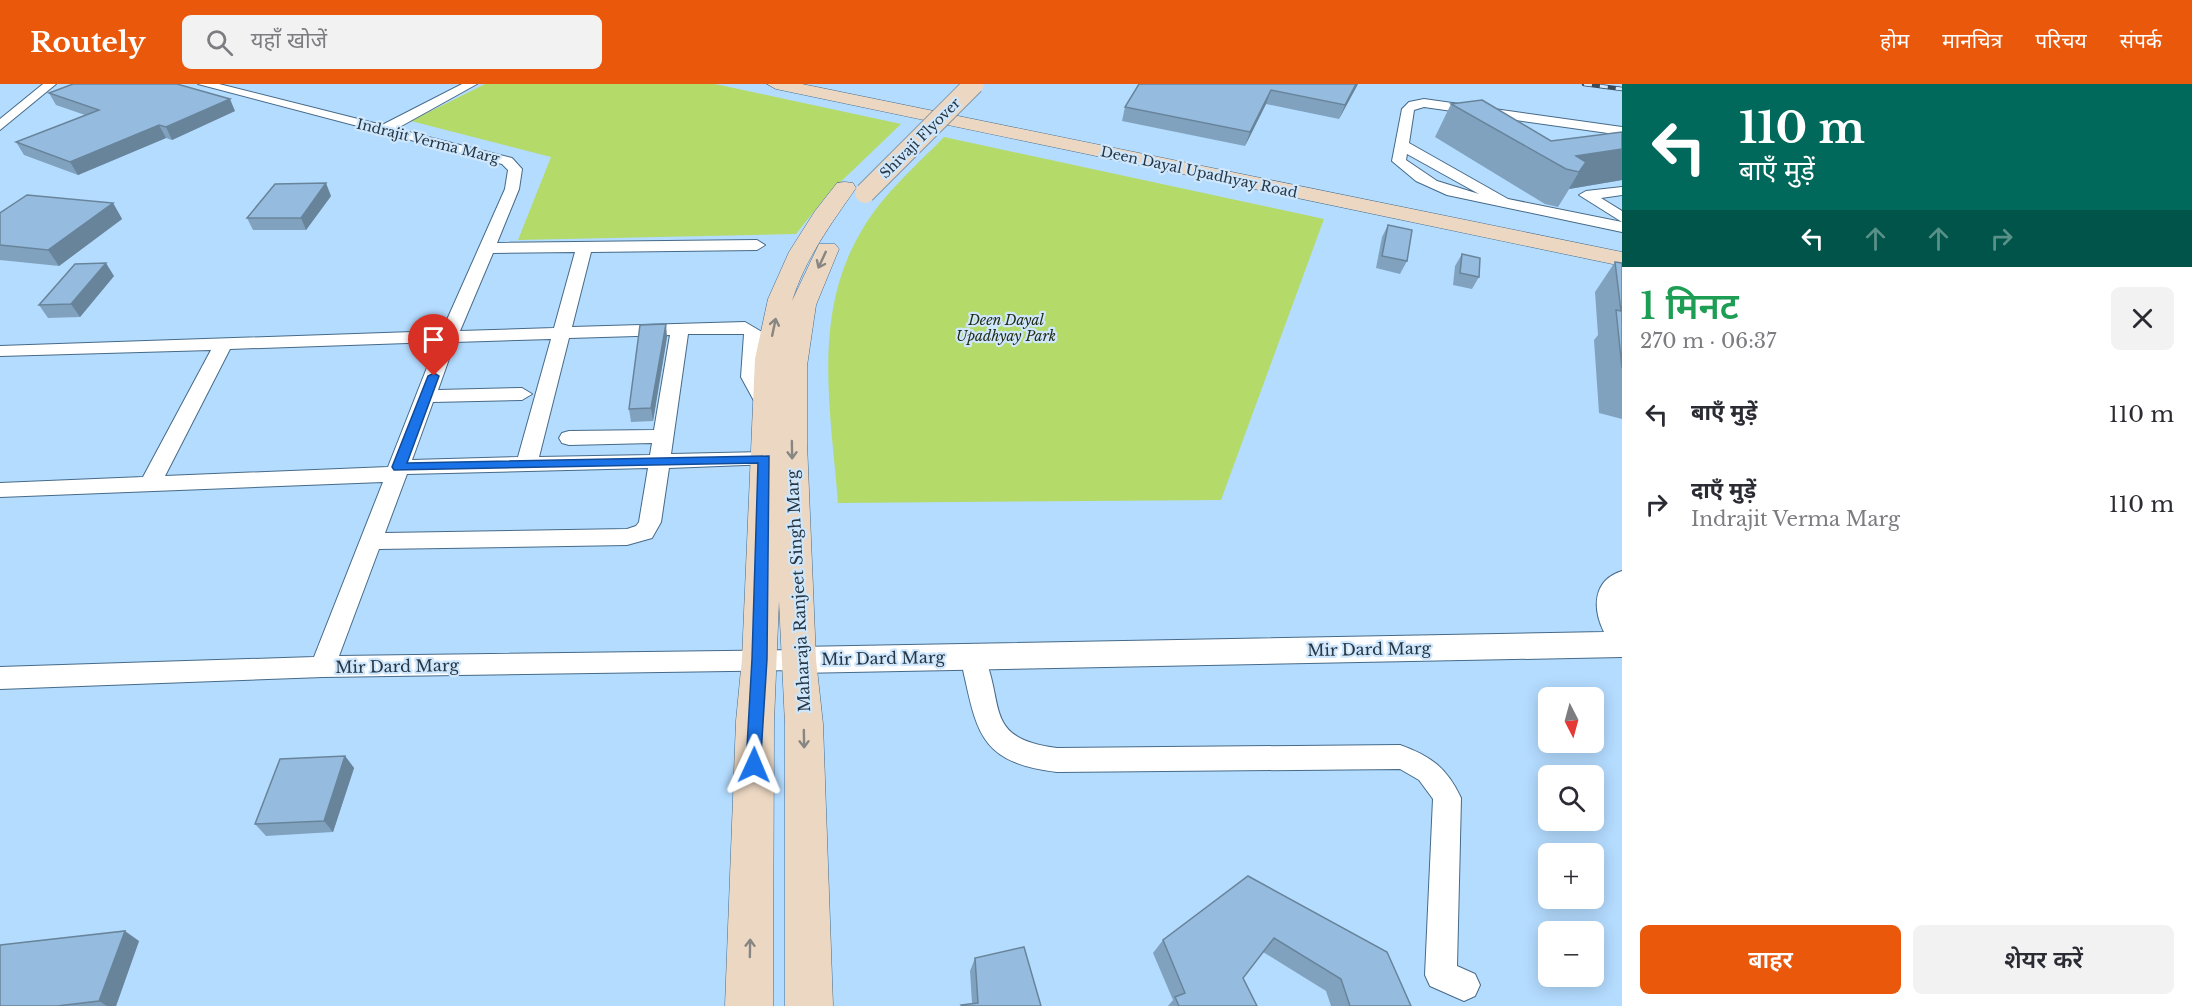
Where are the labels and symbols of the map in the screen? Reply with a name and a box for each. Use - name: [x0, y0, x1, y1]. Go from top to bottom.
- street label: Shivaji Flyover: [876, 94, 964, 182]
- street label: Indrajit Verma Marg: [355, 115, 502, 168]
- street label: Deen Dayal Upadhyay Road: [1099, 142, 1300, 202]
- one-way arrow: [816, 250, 828, 268]
- park label: Deen Dayal Upadhyay Park: [956, 311, 1056, 345]
- pin: [408, 314, 459, 376]
- one-way arrow: [769, 318, 781, 337]
- one-way arrow: [786, 439, 798, 459]
- street label: Maharaja Ranjeet Singh Marg: [782, 469, 814, 713]
- street label: Mir Dard Marg: [1307, 638, 1432, 660]
- street label: Mir Dard Marg: [821, 647, 946, 669]
- street label: Mir Dard Marg: [335, 655, 460, 677]
- north arrow: [1538, 687, 1604, 753]
- one-way arrow: [798, 728, 810, 748]
- position arrow: [722, 733, 786, 797]
- one-way arrow: [744, 938, 756, 958]

